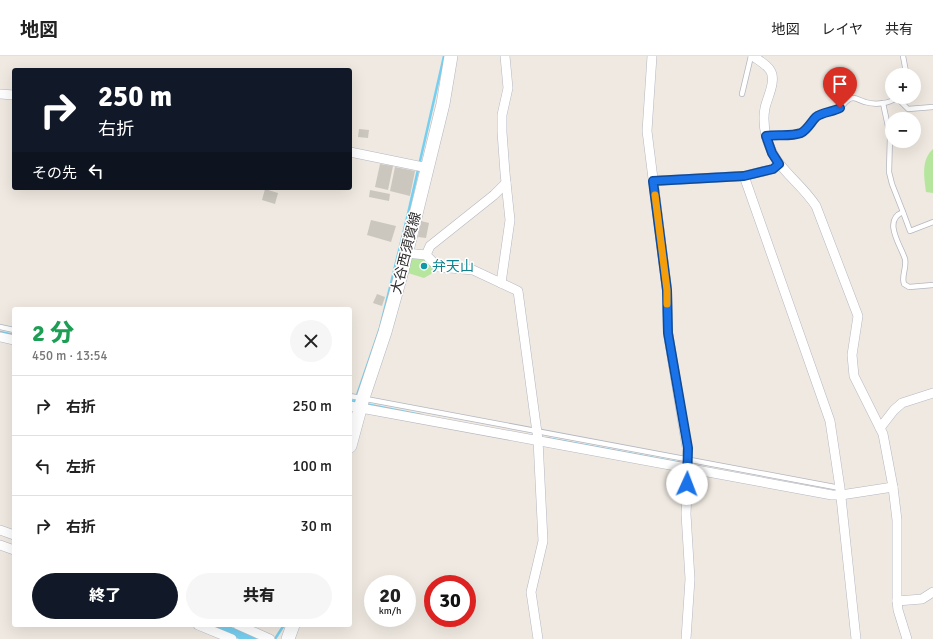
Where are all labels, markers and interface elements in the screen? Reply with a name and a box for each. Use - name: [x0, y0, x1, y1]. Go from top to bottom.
- text: 地図: [20, 18, 58, 42]
- text: 地図: [771, 21, 799, 38]
- text: レイヤ: [821, 21, 863, 38]
- text: 共有: [885, 21, 913, 38]
- pin: [823, 67, 857, 108]
- map controls: [885, 68, 921, 148]
- button: +: [885, 68, 921, 104]
- icon: arrive: [829, 73, 851, 95]
- text: 250 m: [98, 80, 172, 114]
- icon: right: [32, 84, 84, 136]
- button: −: [885, 112, 921, 148]
- text: 右折: [98, 118, 134, 140]
- icon: left: [85, 160, 107, 182]
- text: その先: [32, 164, 77, 182]
- street label: 大谷西須賀線: [388, 210, 424, 296]
- place label: 弁天山: [432, 258, 474, 275]
- marker: 弁天山: [419, 261, 429, 271]
- text: 2 分: [32, 318, 74, 348]
- button: close: [290, 320, 332, 362]
- text: 450 m · 13:54: [32, 348, 108, 364]
- icon: right: [32, 395, 54, 417]
- text: 250 m: [292, 397, 332, 415]
- text: 右折: [66, 398, 96, 416]
- icon: left: [32, 455, 54, 477]
- text: 100 m: [292, 457, 332, 475]
- text: 左折: [66, 458, 96, 476]
- position arrow: [666, 463, 708, 505]
- icon: right: [32, 515, 54, 537]
- text: 30 m: [301, 517, 332, 535]
- text: 右折: [66, 518, 96, 536]
- button: 終了: [32, 573, 178, 619]
- button: 共有: [186, 573, 332, 619]
- speed limit sign: 30: [424, 575, 476, 627]
- text: 20: [379, 583, 401, 608]
- text: km/h: [379, 605, 401, 617]

